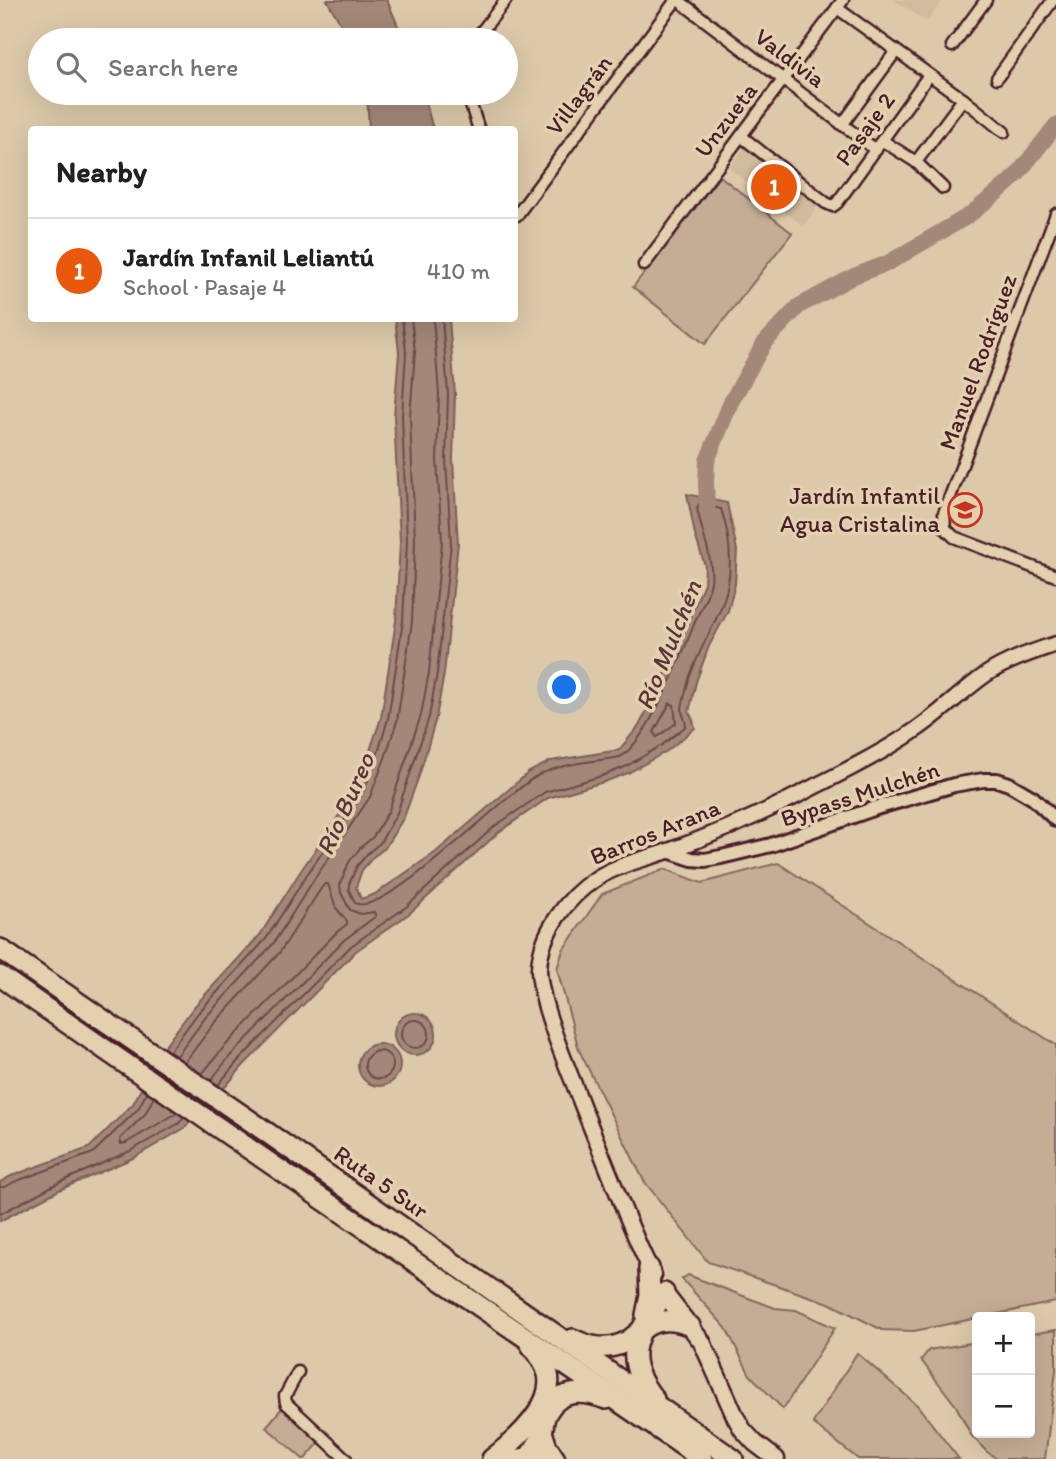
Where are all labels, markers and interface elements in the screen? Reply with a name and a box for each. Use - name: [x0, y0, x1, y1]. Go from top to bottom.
- street label: Valdivia: [749, 22, 832, 94]
- search box: [28, 28, 518, 105]
- icon: search: [52, 48, 90, 86]
- street label: Villagrán: [539, 49, 618, 140]
- text: Search here: [108, 51, 238, 83]
- street label: Unzueta: [688, 76, 764, 163]
- street label: Pasaje 2: [828, 86, 901, 171]
- text: Nearby: [56, 153, 147, 190]
- pin: 1: [751, 161, 797, 213]
- text: Jardín Infanil Leliantú: [123, 241, 374, 273]
- text: 1: [74, 257, 84, 285]
- text: 410 m: [427, 257, 490, 285]
- street label: Manuel Rodríguez: [932, 270, 1023, 454]
- text: School · Pasaje 4: [123, 273, 286, 301]
- place label: Jardín Infantil Agua Cristalina: [780, 481, 941, 538]
- school or university icon: Jardín Infantil Agua Cristalina: [946, 491, 984, 529]
- water label: Río Mulchén: [628, 575, 709, 714]
- your location: [547, 670, 581, 704]
- water label: Río Bureo: [308, 747, 382, 860]
- street label: Bypass Mulchén: [777, 754, 943, 833]
- street label: Barros Arana: [586, 792, 724, 871]
- street label: Ruta 5 Sur: [329, 1139, 434, 1225]
- map controls: [972, 1312, 1035, 1438]
- button: +: [972, 1312, 1035, 1375]
- button: −: [972, 1375, 1035, 1438]

